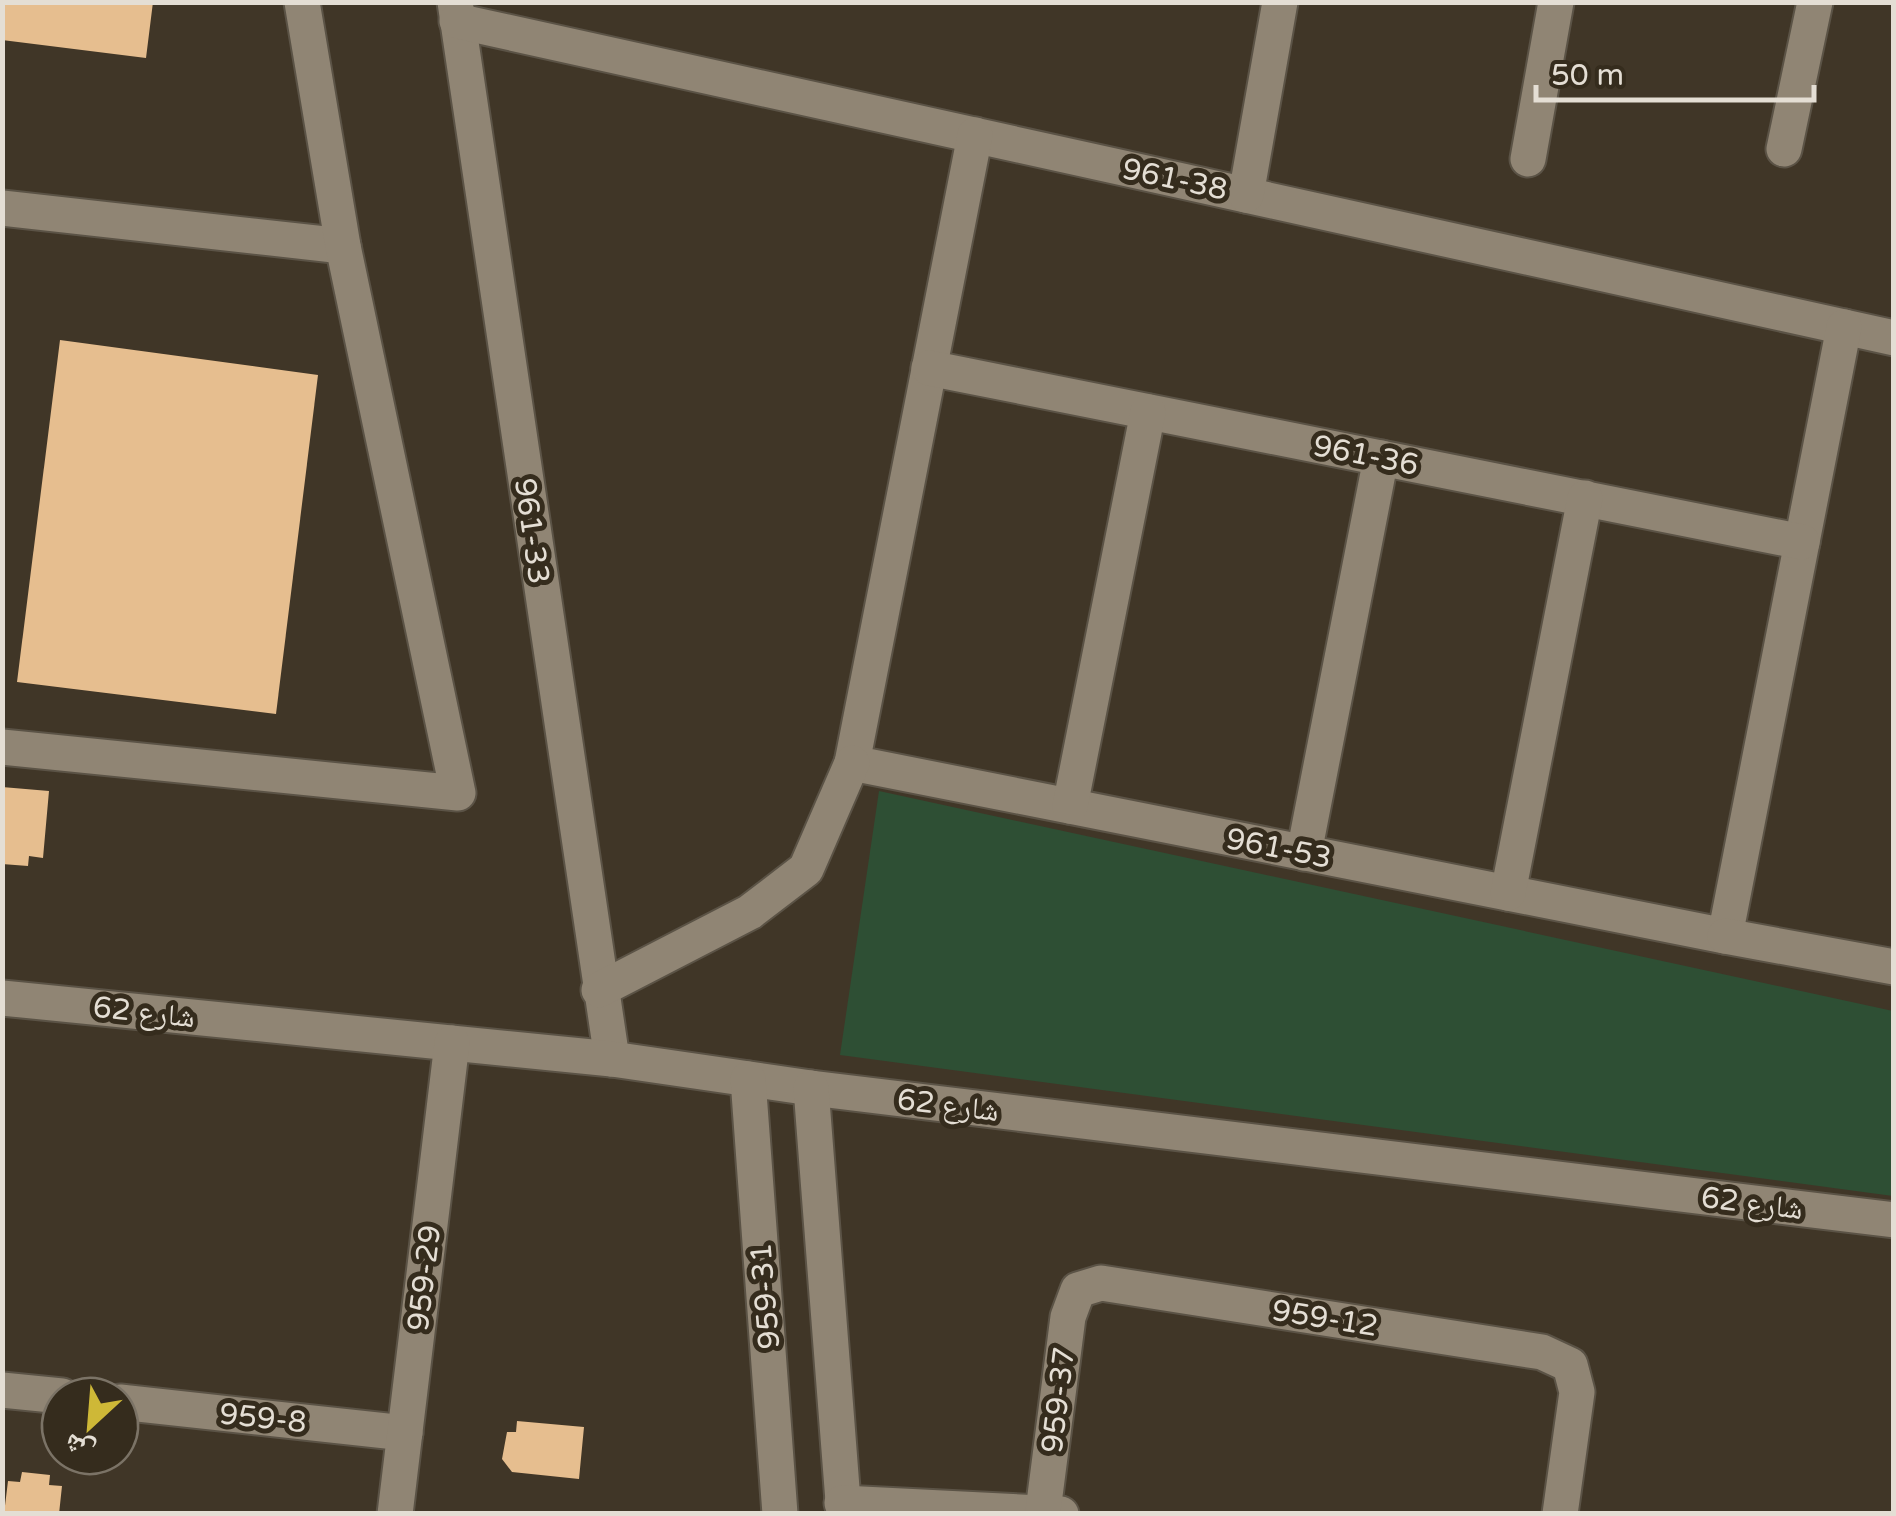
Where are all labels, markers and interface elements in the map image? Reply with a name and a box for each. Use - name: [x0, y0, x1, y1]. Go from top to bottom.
- scale bar: [1536, 40, 1814, 102]
- text: 50 m: [1551, 57, 1624, 94]
- street label: 961-38: [1119, 150, 1231, 209]
- street label: 961-36: [1310, 427, 1422, 484]
- street label: 961-33: [506, 476, 557, 586]
- street label: 961-53: [1223, 820, 1335, 877]
- street label: شارع 62: [91, 989, 197, 1036]
- street label: شارع 62: [895, 1081, 1001, 1130]
- street label: شارع 62: [1699, 1179, 1805, 1228]
- street label: 959-29: [400, 1223, 449, 1333]
- street label: 959-31: [742, 1241, 789, 1351]
- street label: 959-12: [1269, 1292, 1380, 1345]
- street label: 959-37: [1034, 1345, 1083, 1455]
- north arrow: [40, 1376, 140, 1476]
- street label: 959-8: [217, 1396, 308, 1441]
- text: ش: [59, 1426, 100, 1469]

